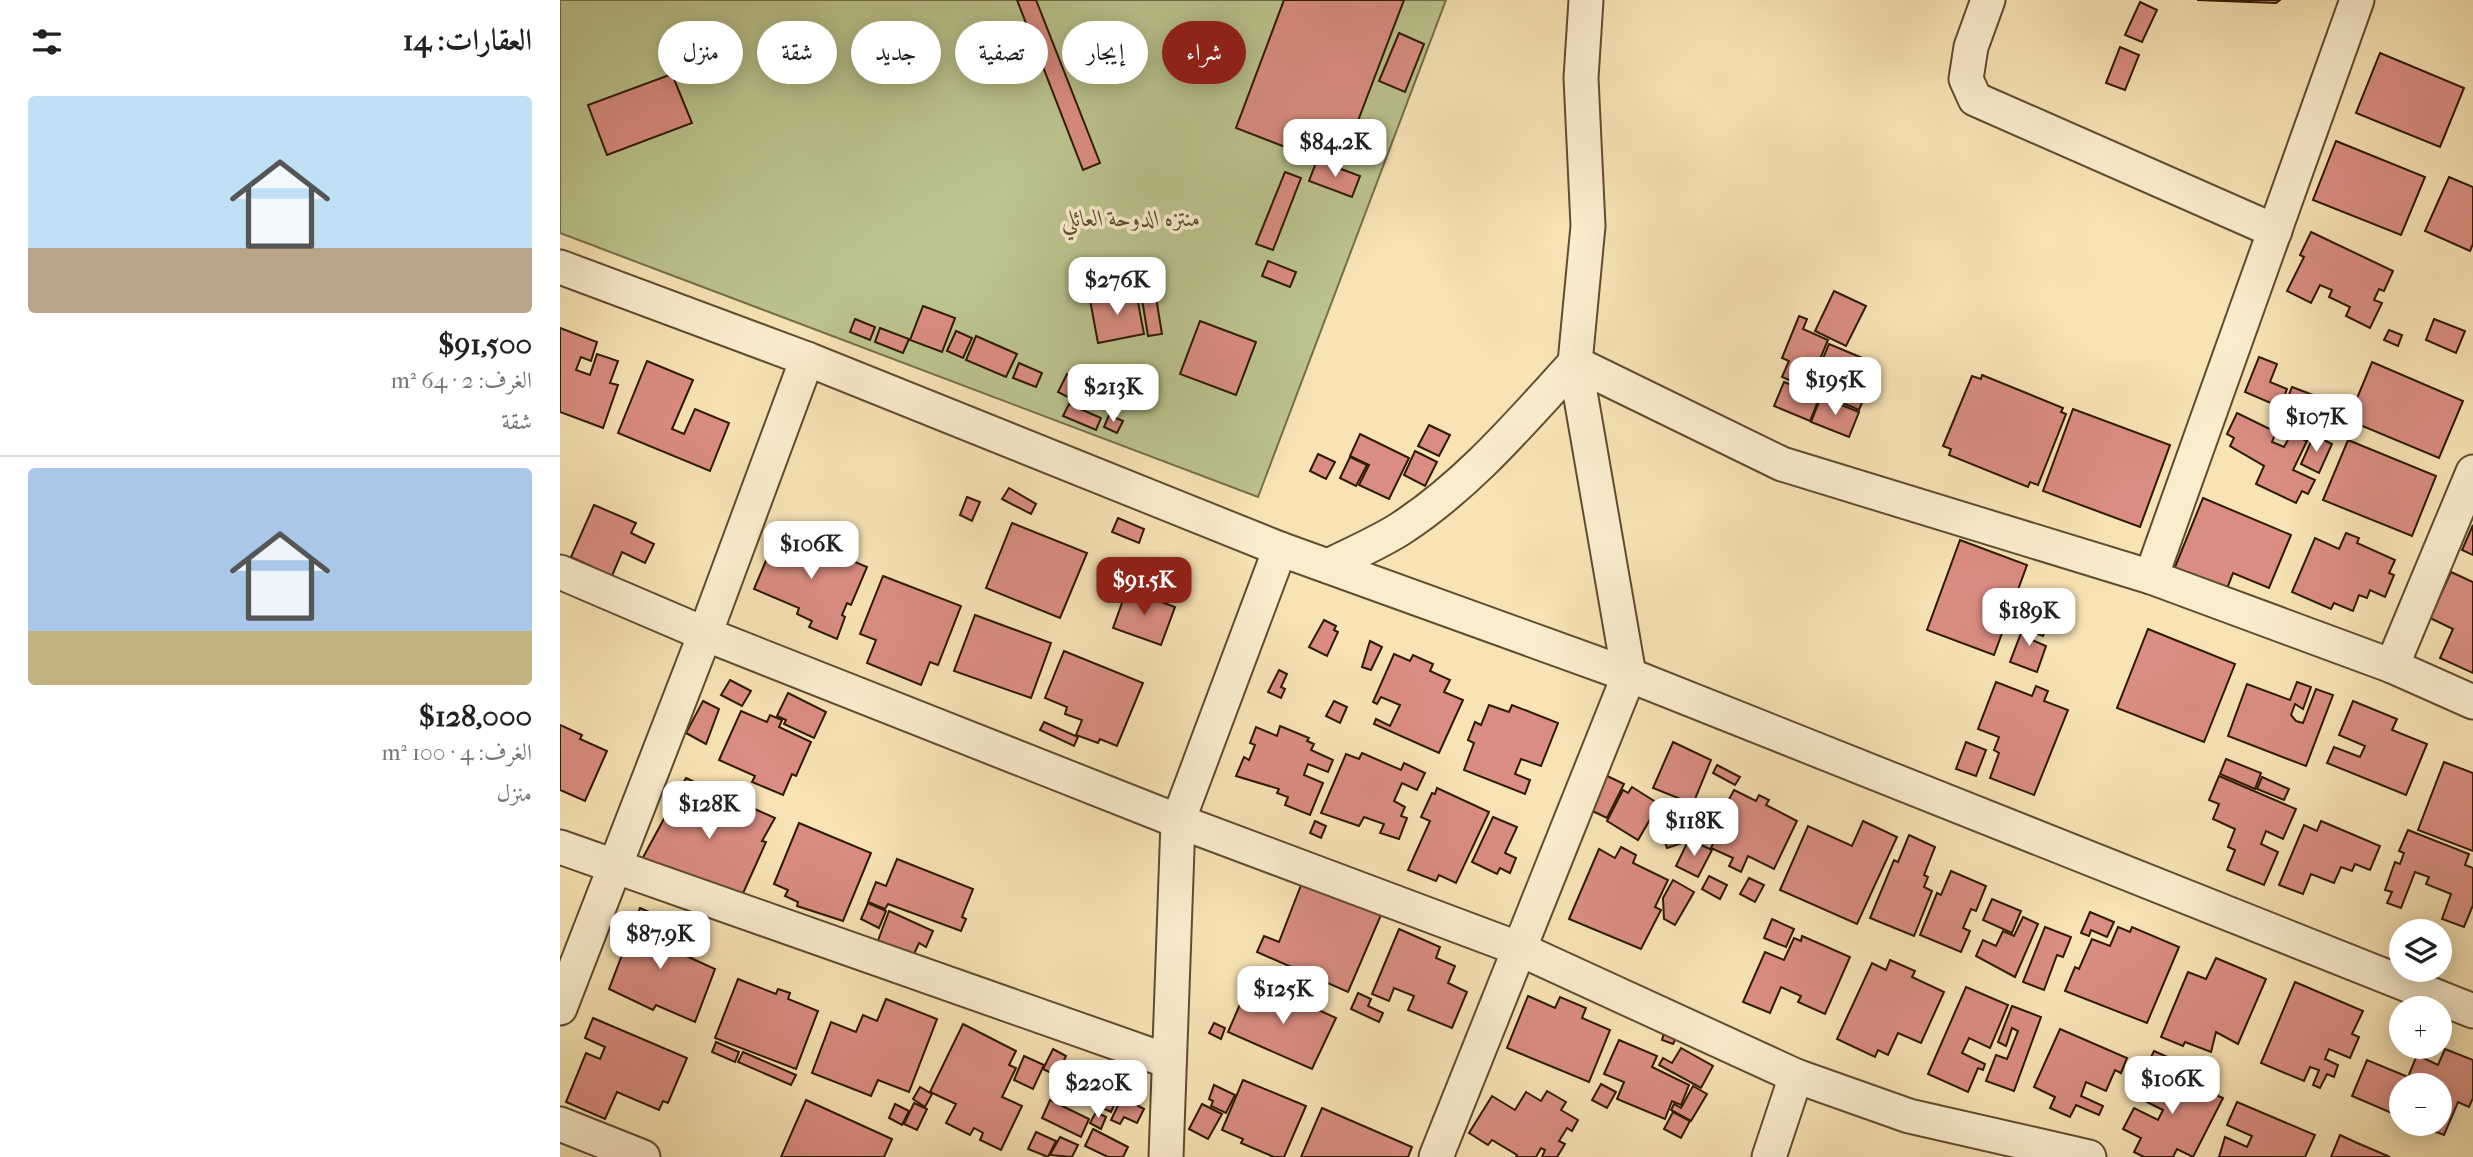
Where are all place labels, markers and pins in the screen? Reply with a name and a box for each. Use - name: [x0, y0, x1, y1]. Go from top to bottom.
- pin: $84.2K: [1278, 120, 1392, 179]
- pin: $276K: [1068, 258, 1166, 317]
- pin: $195K: [1786, 358, 1884, 417]
- pin: $213K: [1064, 364, 1162, 424]
- pin: $107K: [2267, 394, 2365, 454]
- pin: $106K: [762, 522, 860, 581]
- pin: $91.5K: [1087, 558, 1201, 617]
- pin: $189K: [1980, 588, 2078, 648]
- pin: $128K: [660, 782, 758, 841]
- pin: $118K: [1645, 798, 1743, 858]
- pin: $87.9K: [603, 912, 717, 971]
- pin: $125K: [1234, 967, 1332, 1026]
- pin: $106K: [2123, 1056, 2221, 1116]
- pin: $220K: [1049, 1060, 1147, 1120]

